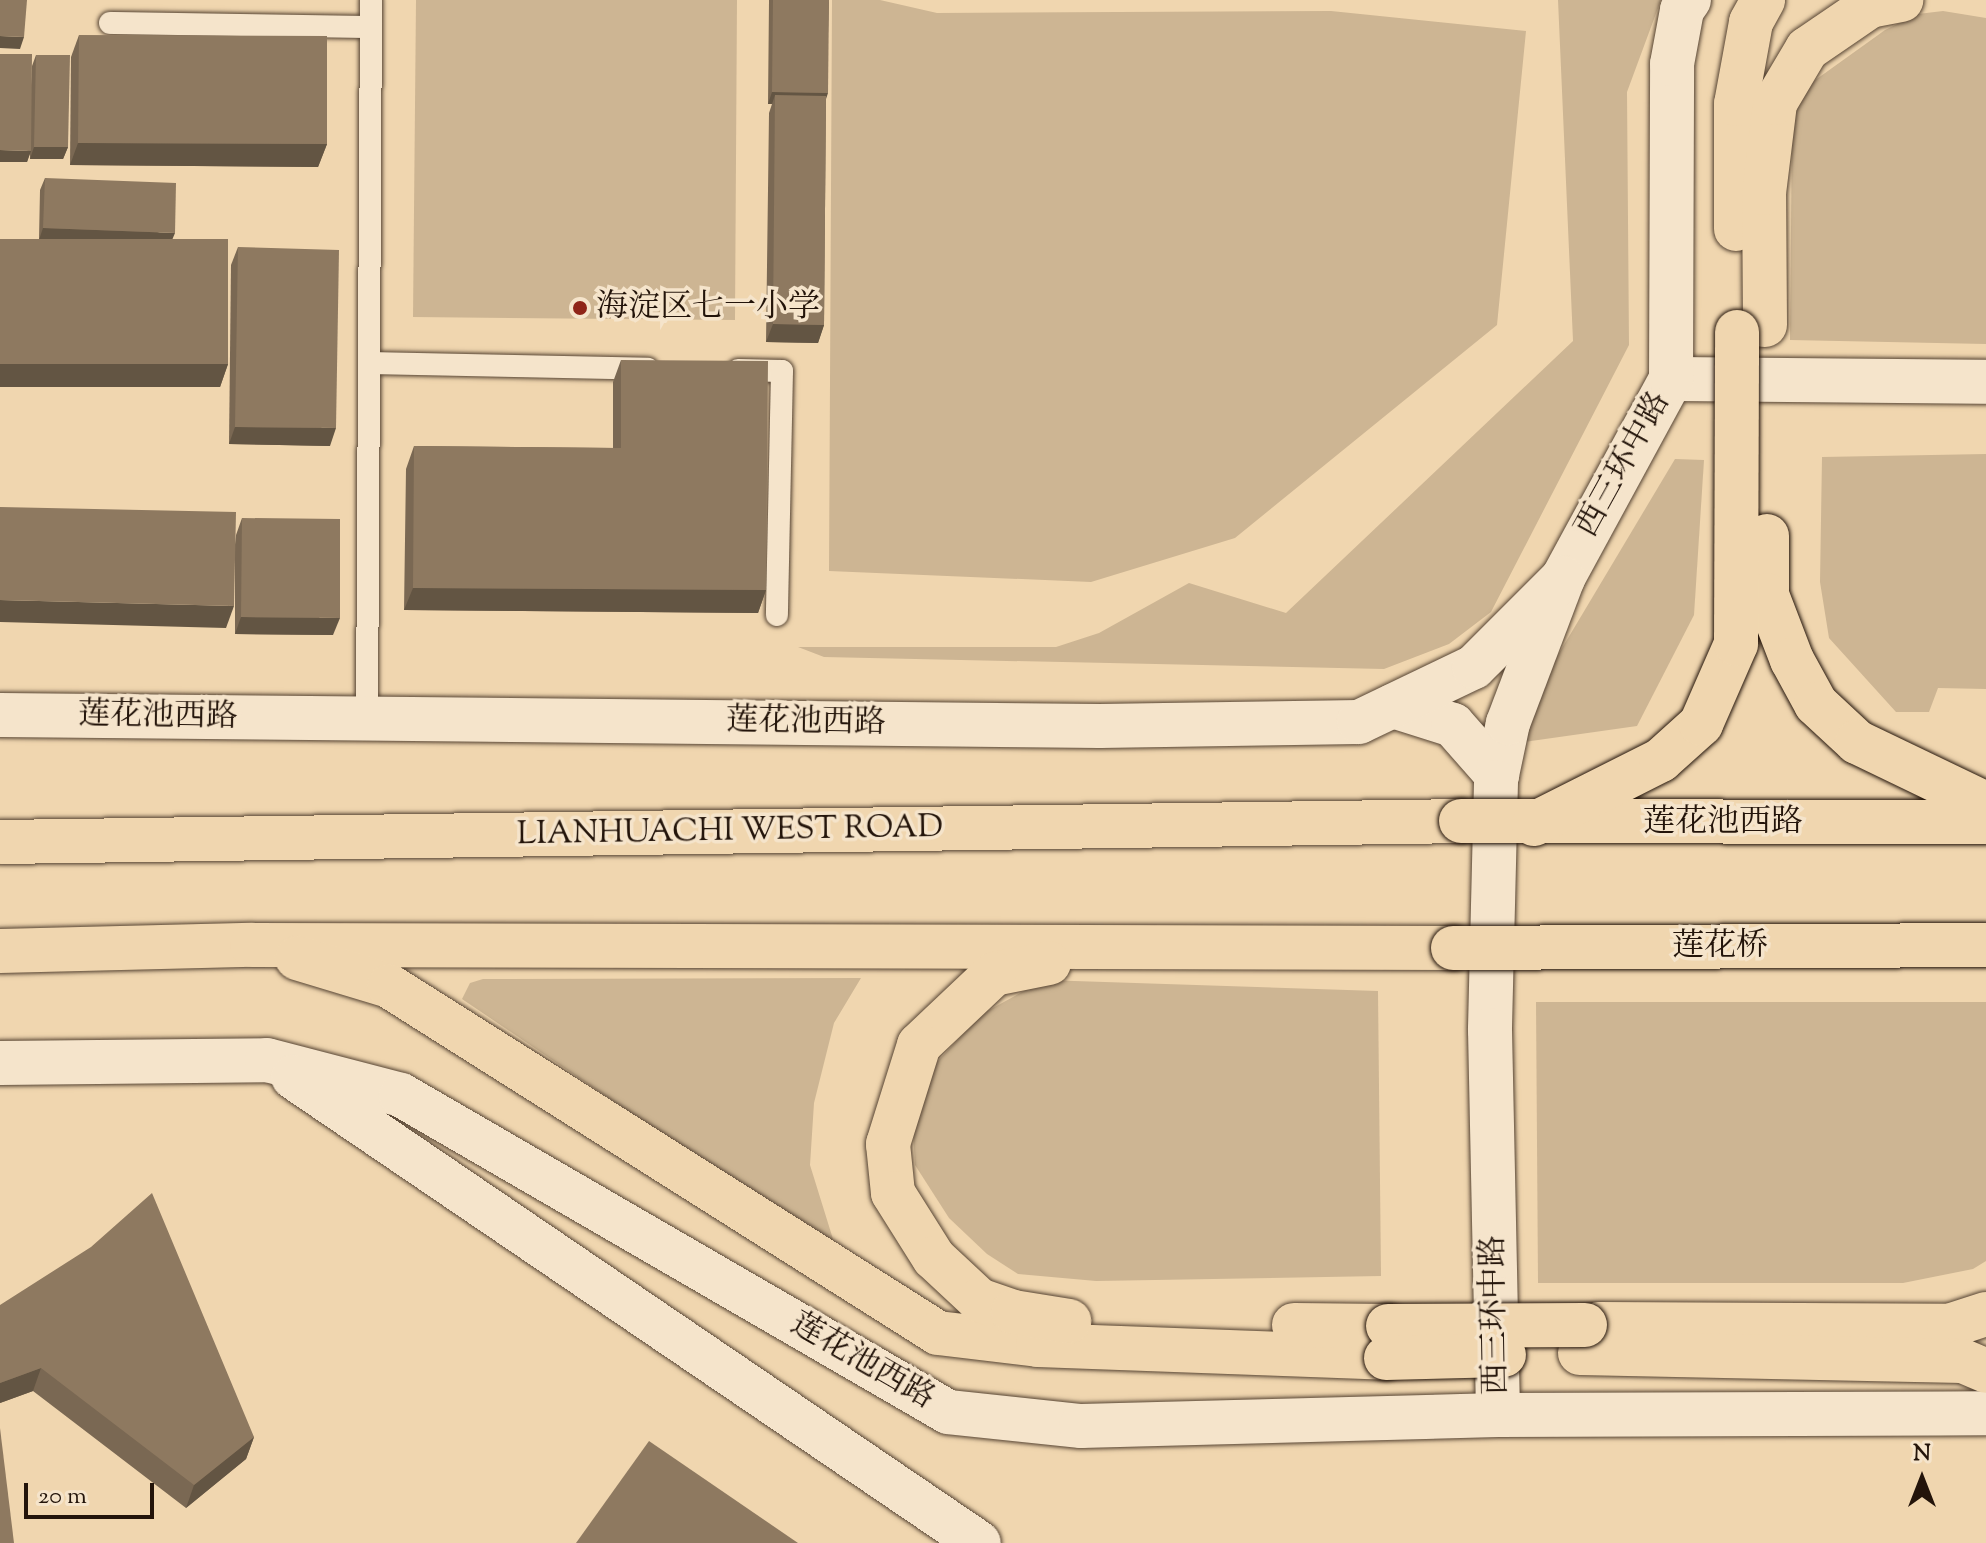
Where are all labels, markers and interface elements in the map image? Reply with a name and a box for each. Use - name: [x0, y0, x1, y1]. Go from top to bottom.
- place label: 海淀区七一小学: [596, 289, 820, 327]
- marker: 海淀区七一小学: [571, 299, 589, 317]
- street label: 西三环中路: [1568, 386, 1680, 544]
- street label: 莲花池西路: [78, 696, 238, 738]
- street label: 莲花池西路: [726, 702, 886, 744]
- street label: 莲花池西路: [1643, 804, 1803, 842]
- street label: LIANHUACHI WEST ROAD: [517, 809, 943, 855]
- street label: 莲花桥: [1672, 928, 1768, 966]
- street label: 西三环中路: [1475, 1235, 1517, 1395]
- street label: 莲花池西路: [783, 1305, 941, 1419]
- north arrow: [1882, 1439, 1962, 1519]
- text: N: [1913, 1439, 1931, 1471]
- scale bar: [28, 1467, 158, 1517]
- text: 20 m: [38, 1480, 87, 1514]

